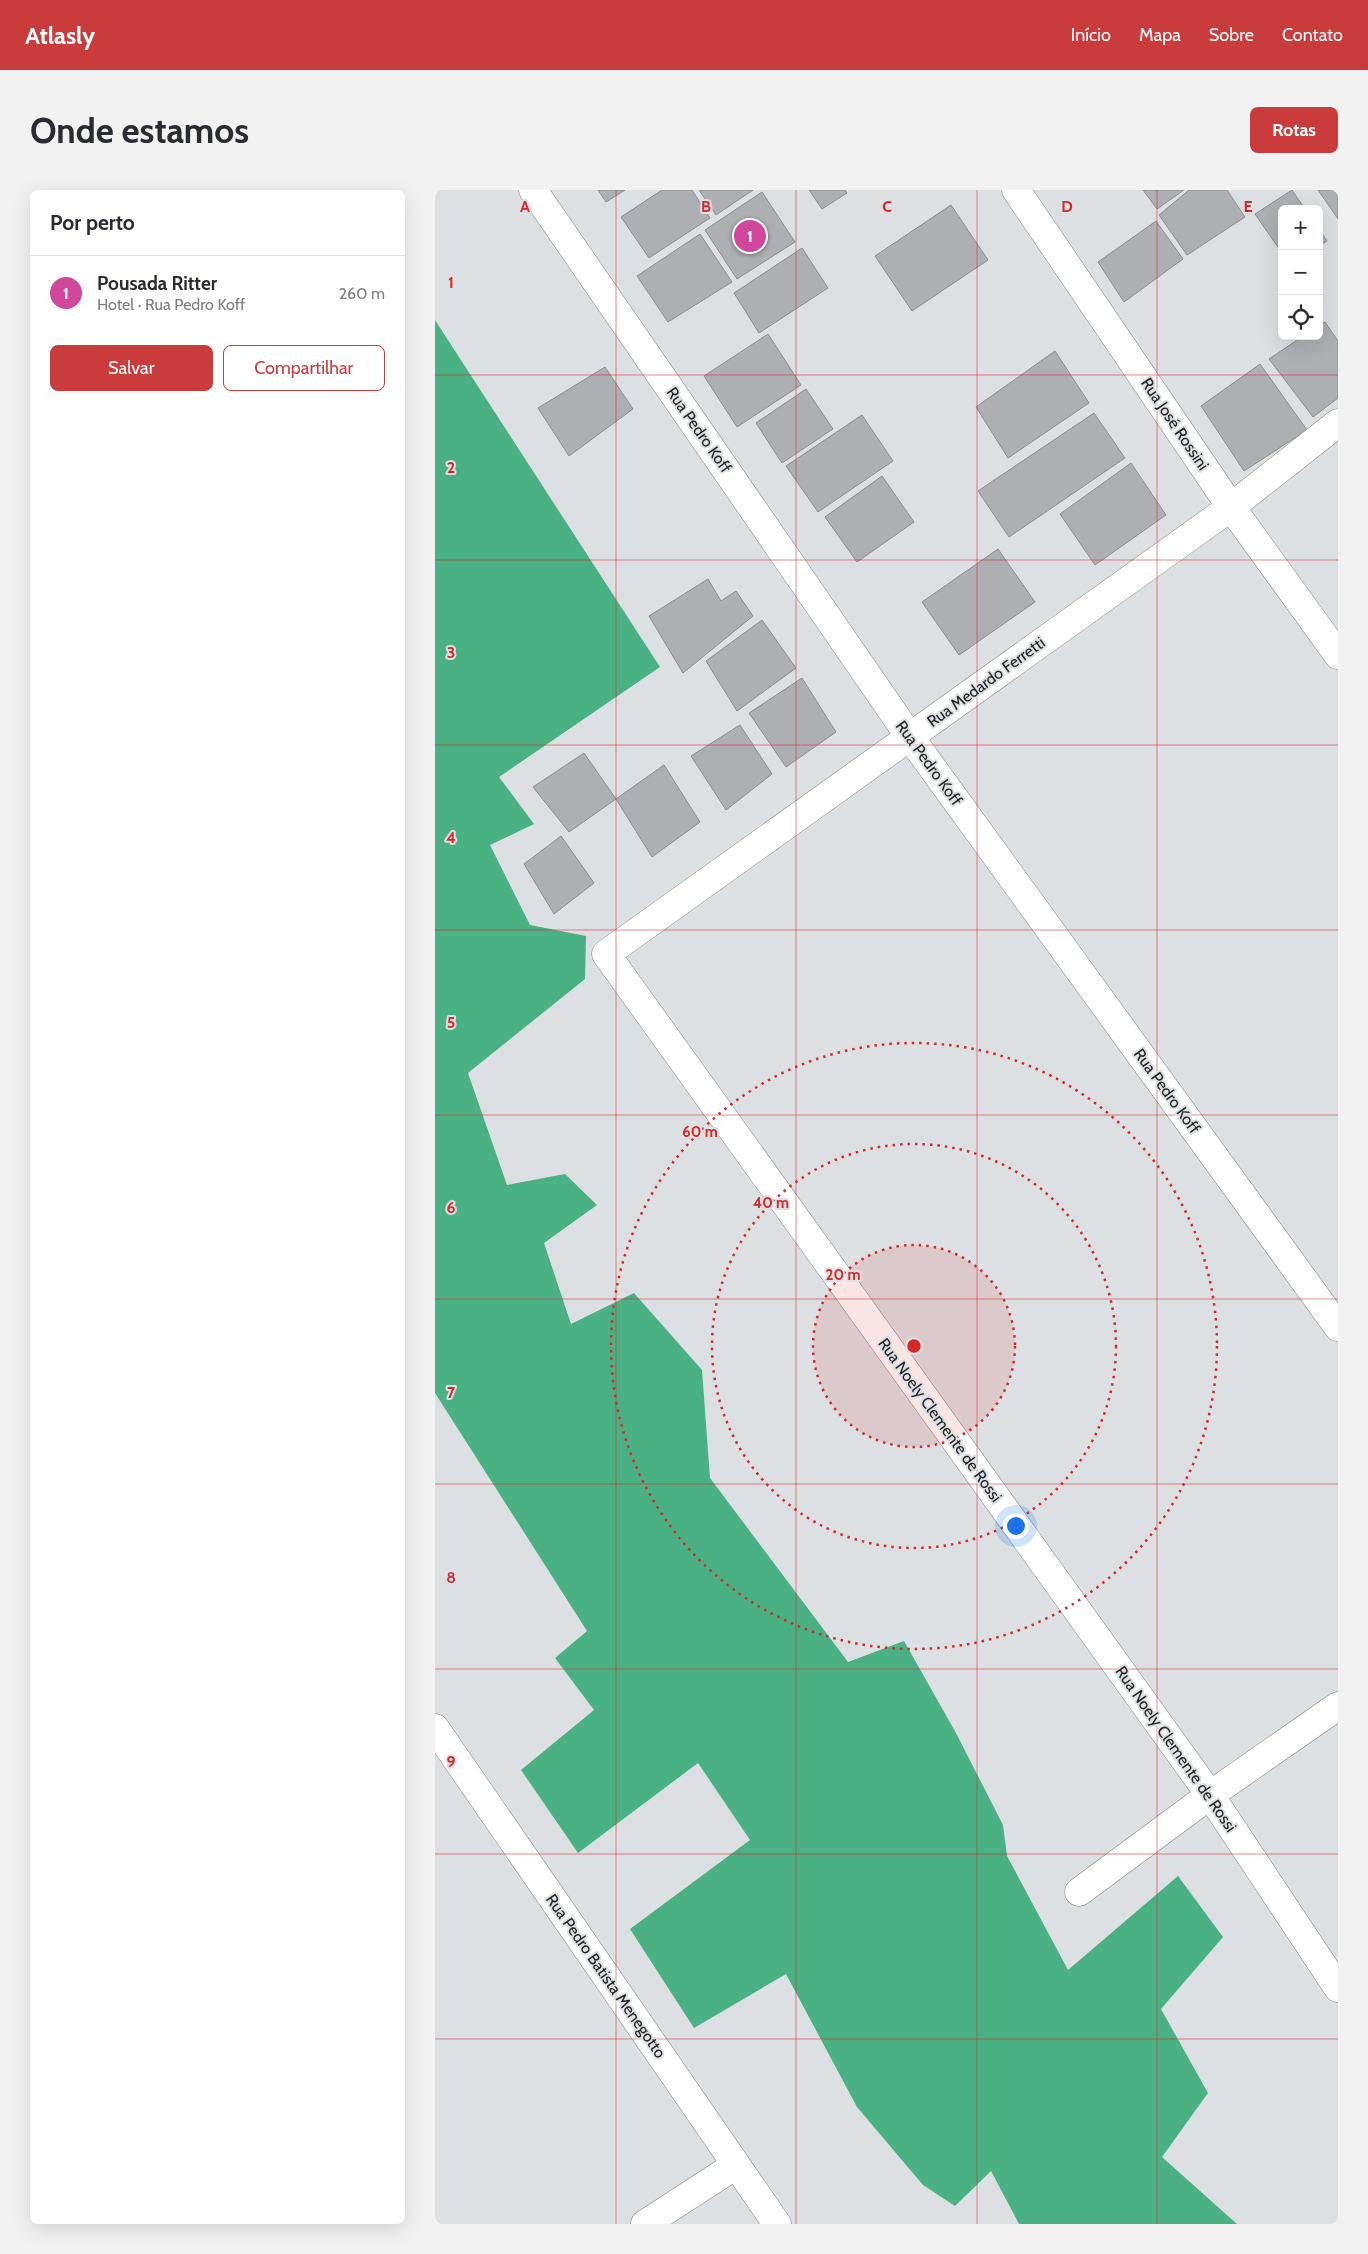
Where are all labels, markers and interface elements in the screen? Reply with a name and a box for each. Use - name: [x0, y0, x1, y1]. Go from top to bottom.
- text: Atlasly: [25, 21, 95, 50]
- text: Início: [1071, 24, 1111, 46]
- text: Mapa: [1139, 24, 1181, 46]
- text: Sobre: [1209, 24, 1254, 46]
- text: Contato: [1282, 24, 1343, 46]
- button: Rotas: [1250, 107, 1338, 153]
- text: Onde estamos: [30, 109, 249, 152]
- text: A: [520, 197, 530, 216]
- text: B: [701, 197, 711, 216]
- text: C: [882, 197, 892, 216]
- text: D: [1061, 197, 1073, 216]
- text: E: [1243, 197, 1253, 216]
- map controls: [1278, 205, 1323, 340]
- button: +: [1278, 205, 1323, 250]
- text: Por perto: [50, 210, 135, 235]
- pin: 1: [734, 217, 766, 255]
- button: −: [1278, 250, 1323, 295]
- text: Pousada Ritter: [97, 272, 217, 295]
- text: 1: [448, 273, 454, 292]
- text: 1: [63, 284, 69, 303]
- text: 260 m: [339, 284, 385, 303]
- text: Hotel · Rua Pedro Koff: [97, 295, 245, 314]
- button: locate: [1278, 295, 1323, 340]
- button: Salvar: [50, 345, 213, 391]
- button: Compartilhar: [223, 345, 385, 391]
- street label: Rua José Rossini: [1137, 374, 1213, 474]
- street label: Rua Pedro Koff: [662, 384, 736, 477]
- text: 2: [447, 458, 455, 477]
- street label: Rua Medardo Ferretti: [923, 633, 1049, 731]
- text: 3: [447, 643, 455, 662]
- street label: Rua Pedro Koff: [892, 717, 967, 810]
- text: 4: [446, 828, 456, 847]
- text: 5: [447, 1013, 455, 1032]
- street label: Rua Pedro Koff: [1130, 1045, 1205, 1138]
- text: 60 m: [682, 1123, 718, 1141]
- text: 40 m: [753, 1194, 789, 1212]
- text: 6: [447, 1198, 456, 1217]
- text: 20 m: [826, 1266, 860, 1284]
- street label: Rua Noely Clemente de Rossi: [874, 1334, 1006, 1506]
- centre of rings: [905, 1337, 923, 1355]
- text: 7: [447, 1383, 456, 1402]
- your location: [1003, 1513, 1029, 1539]
- text: 8: [446, 1568, 456, 1587]
- street label: Rua Noely Clemente de Rossi: [1111, 1663, 1241, 1835]
- text: 9: [447, 1752, 456, 1771]
- street label: Rua Pedro Batista Menegotto: [542, 1890, 670, 2062]

